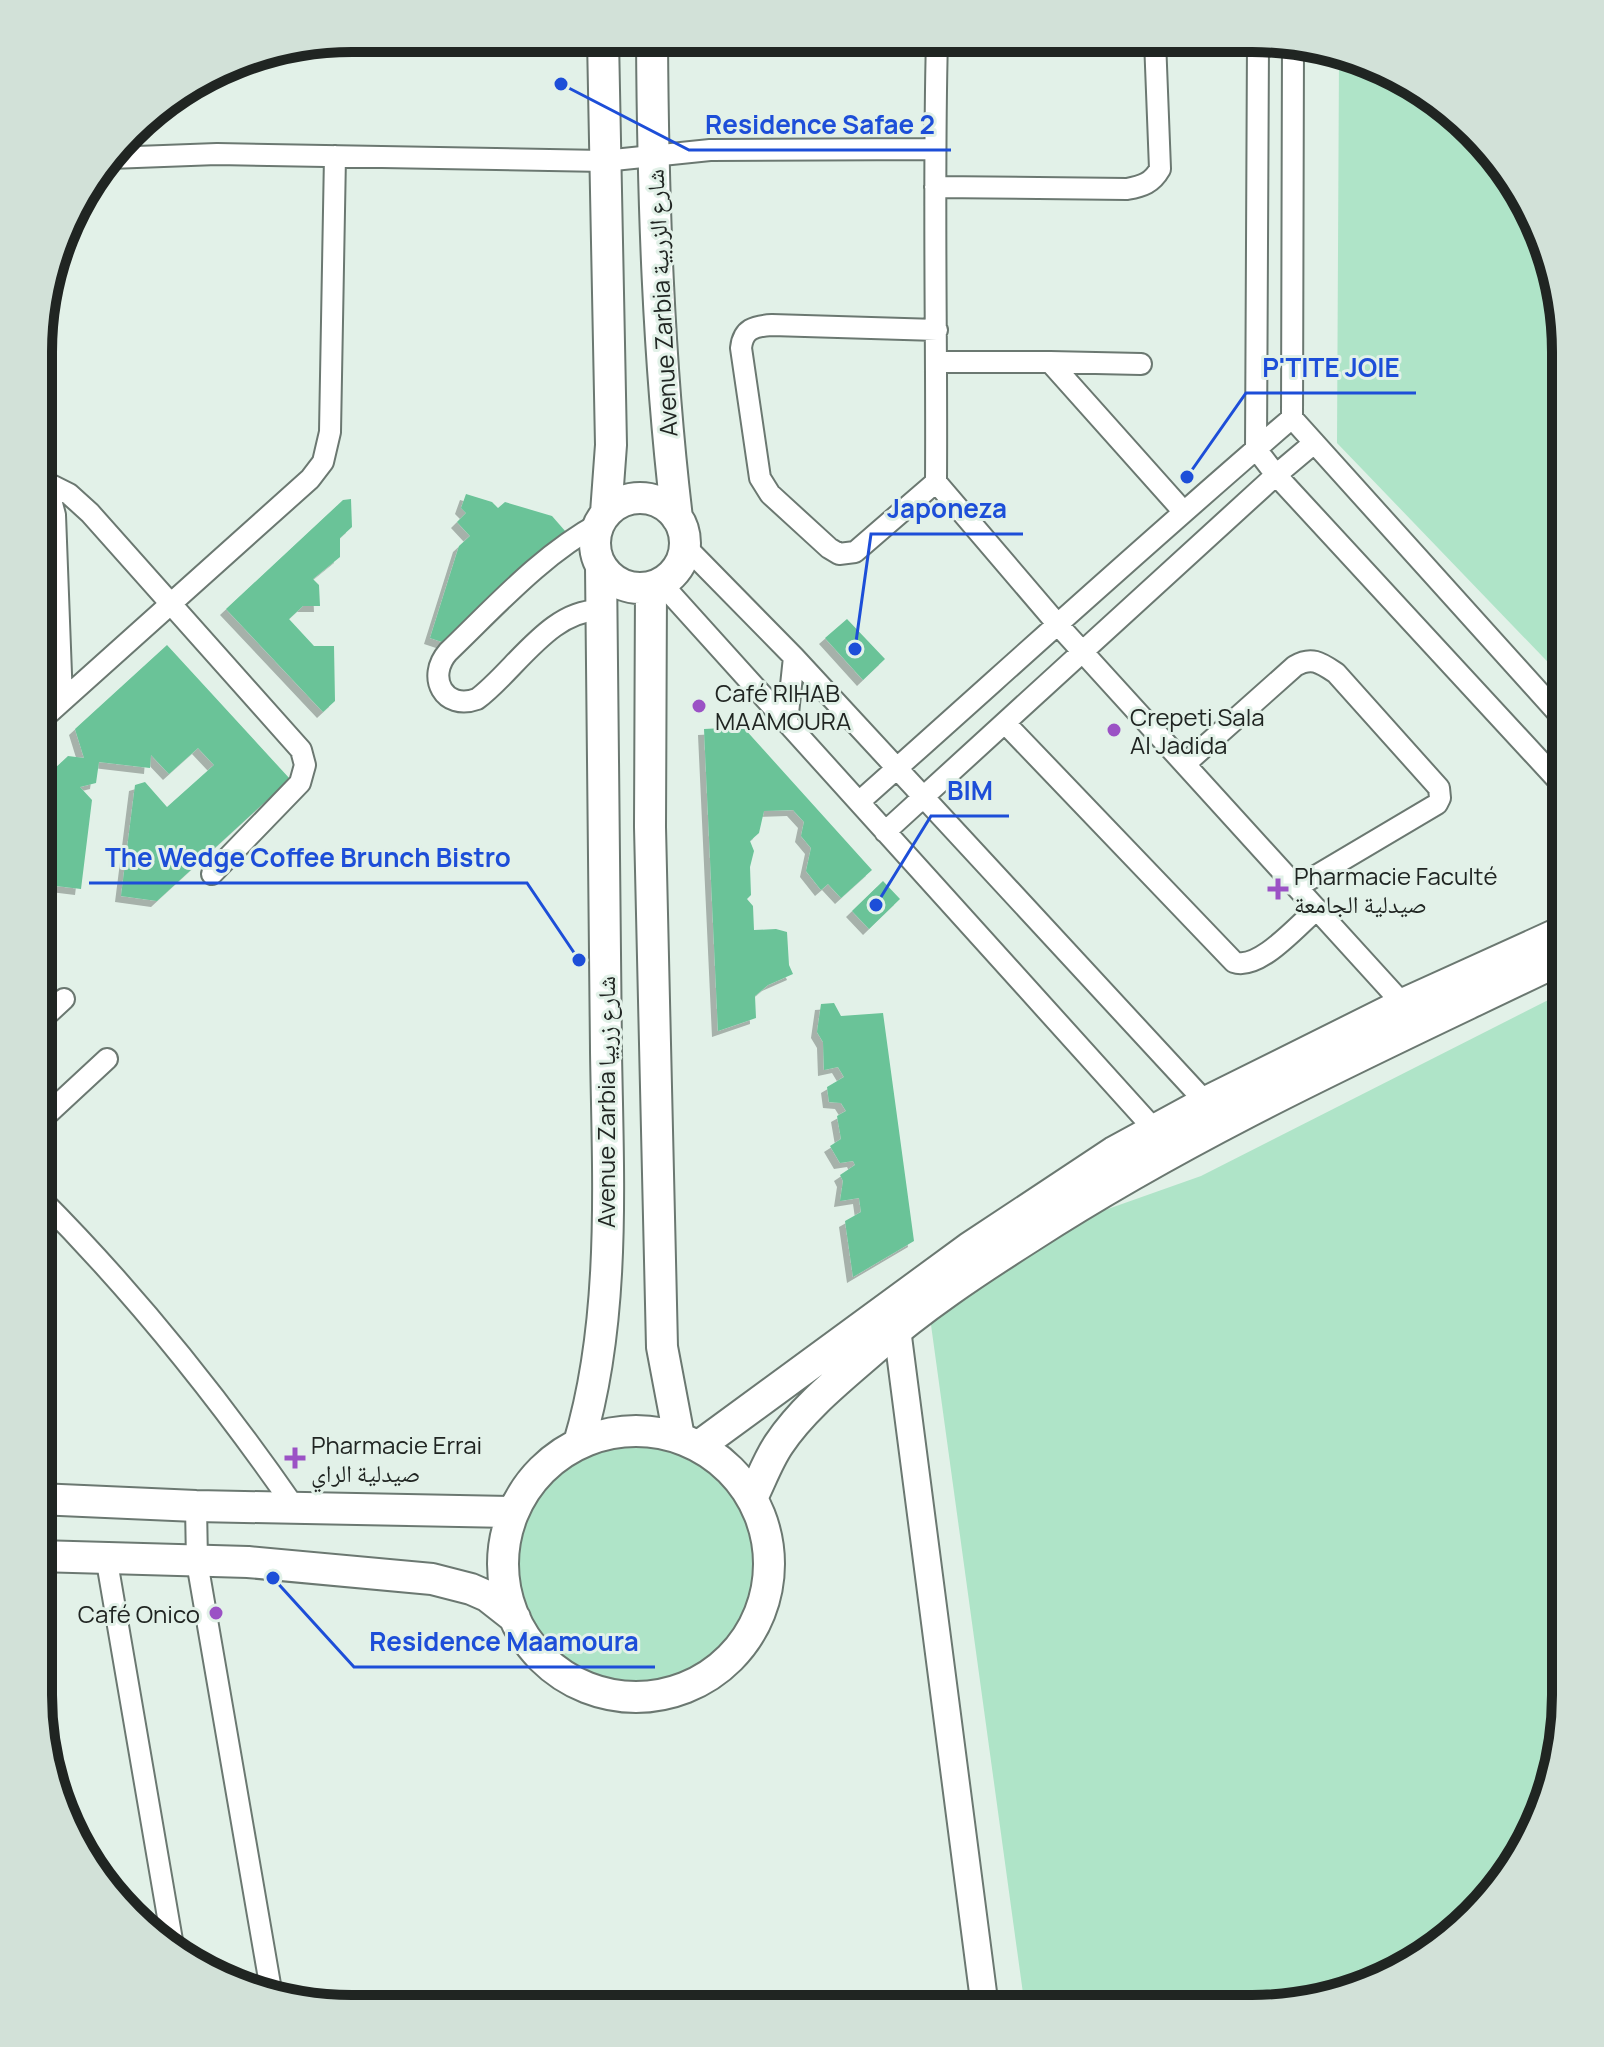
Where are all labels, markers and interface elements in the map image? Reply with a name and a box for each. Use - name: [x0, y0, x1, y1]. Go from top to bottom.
- callout: Residence Safae 2: [689, 100, 951, 150]
- text: Residence Safae 2: [705, 106, 935, 142]
- street label: Avenue Zarbia شارع الزربية: [638, 168, 684, 438]
- callout: P'TITE JOIE: [1246, 343, 1416, 393]
- text: P'TITE JOIE: [1262, 349, 1400, 385]
- callout: Japoneza: [871, 484, 1023, 534]
- text: Japoneza: [887, 490, 1007, 526]
- place label: Café RIHAB MAAMOURA: [715, 676, 851, 737]
- marker: Café RIHAB MAAMOURA: [690, 697, 708, 715]
- place label: Crepeti Sala Al Jadida: [1130, 700, 1265, 761]
- marker: Crepeti Sala Al Jadida: [1105, 721, 1123, 739]
- callout: BIM: [931, 766, 1009, 816]
- text: BIM: [947, 772, 993, 808]
- callout: The Wedge Coffee Brunch Bistro: [89, 833, 527, 883]
- text: The Wedge Coffee Brunch Bistro: [105, 839, 511, 875]
- place label: Pharmacie Faculté صيدلية الجامعة: [1294, 859, 1498, 920]
- marker: Pharmacie Faculté صيدلية الجامعة: [1269, 880, 1287, 898]
- street label: Avenue Zarbia شارع زربيا: [589, 976, 622, 1228]
- place label: Pharmacie Errai صيدلية الراي: [311, 1428, 482, 1493]
- marker: Pharmacie Errai صيدلية الراي: [286, 1449, 304, 1467]
- place label: Café Onico: [78, 1597, 200, 1630]
- marker: Café Onico: [207, 1604, 225, 1622]
- callout: Residence Maamoura: [354, 1617, 655, 1667]
- text: Residence Maamoura: [369, 1623, 639, 1659]

